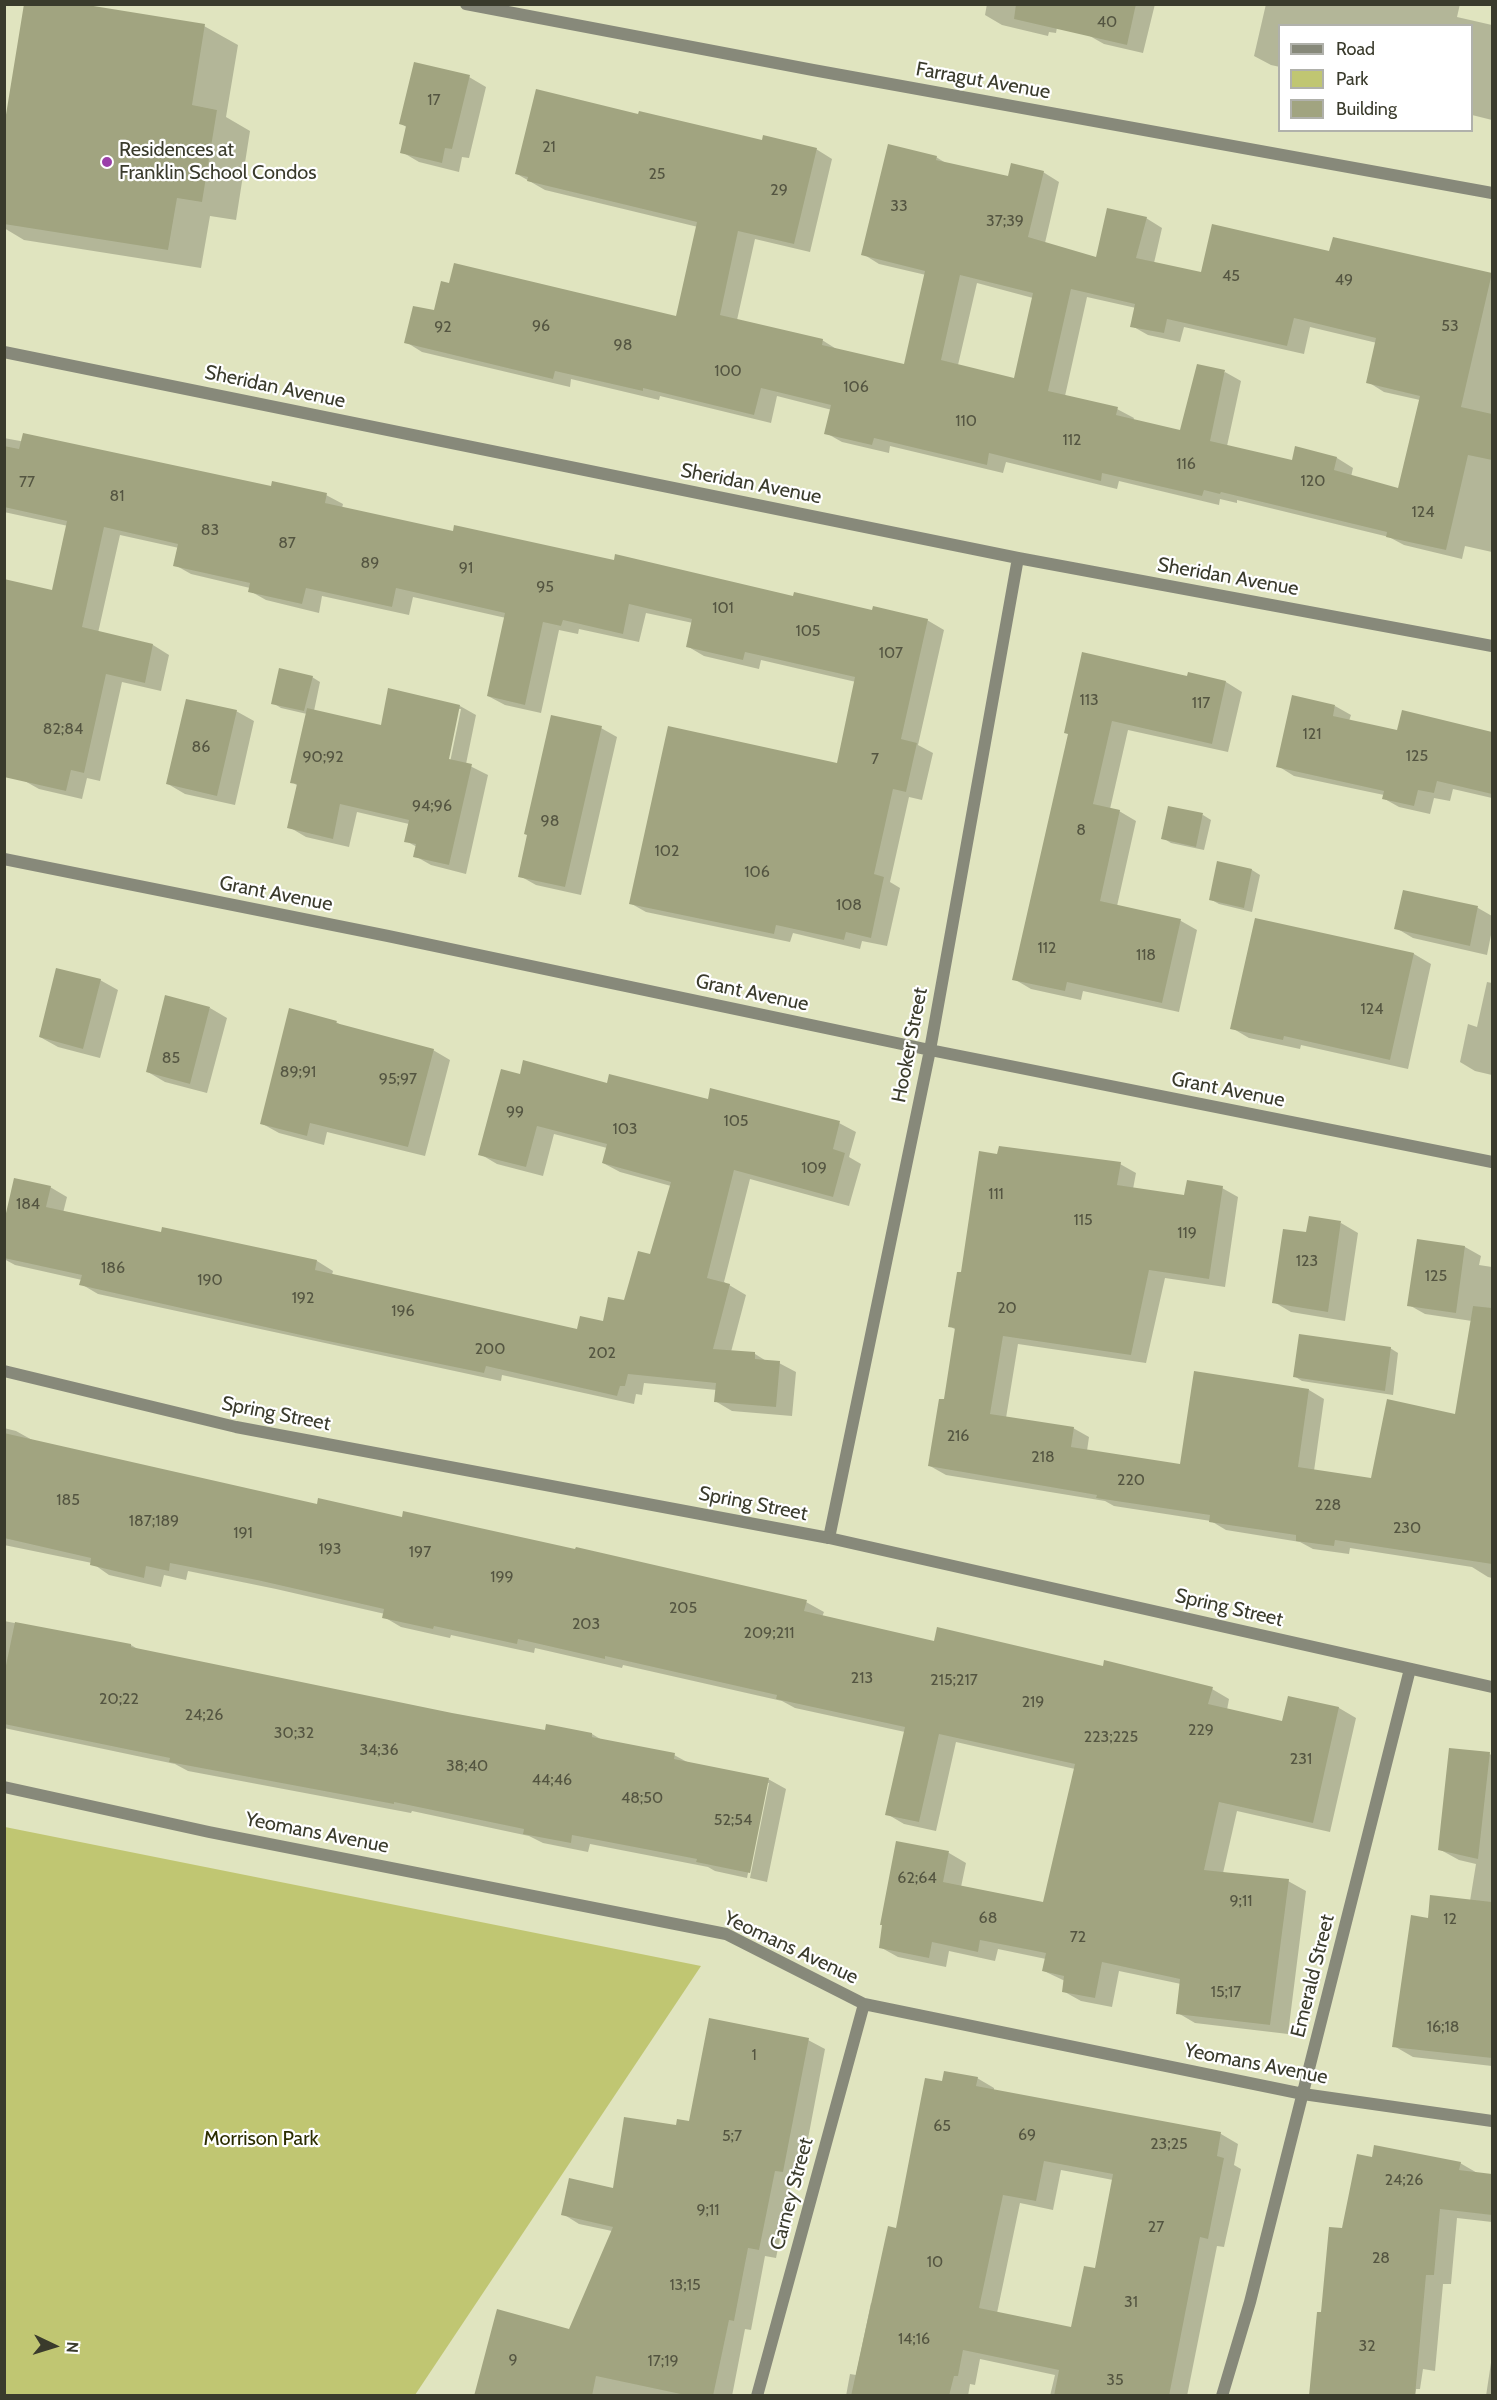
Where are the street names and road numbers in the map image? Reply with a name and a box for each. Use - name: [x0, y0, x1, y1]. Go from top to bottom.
- street label: Farragut Avenue: [914, 57, 1052, 105]
- street label: Sheridan Avenue: [203, 360, 347, 414]
- street label: Sheridan Avenue: [679, 459, 823, 509]
- street label: Sheridan Avenue: [1156, 553, 1300, 601]
- street label: Grant Avenue: [217, 871, 335, 917]
- street label: Grant Avenue: [693, 969, 811, 1017]
- street label: Hooker Street: [887, 985, 933, 1105]
- street label: Grant Avenue: [1169, 1067, 1287, 1113]
- street label: Spring Street: [220, 1392, 332, 1436]
- street label: Spring Street: [697, 1482, 809, 1526]
- street label: Spring Street: [1173, 1584, 1285, 1632]
- street label: Yeomans Avenue: [243, 1807, 391, 1859]
- street label: Yeomans Avenue: [720, 1906, 862, 1990]
- street label: Emerald Street: [1286, 1912, 1340, 2040]
- street label: Yeomans Avenue: [1182, 2038, 1330, 2090]
- street label: Carney Street: [765, 2135, 819, 2253]

